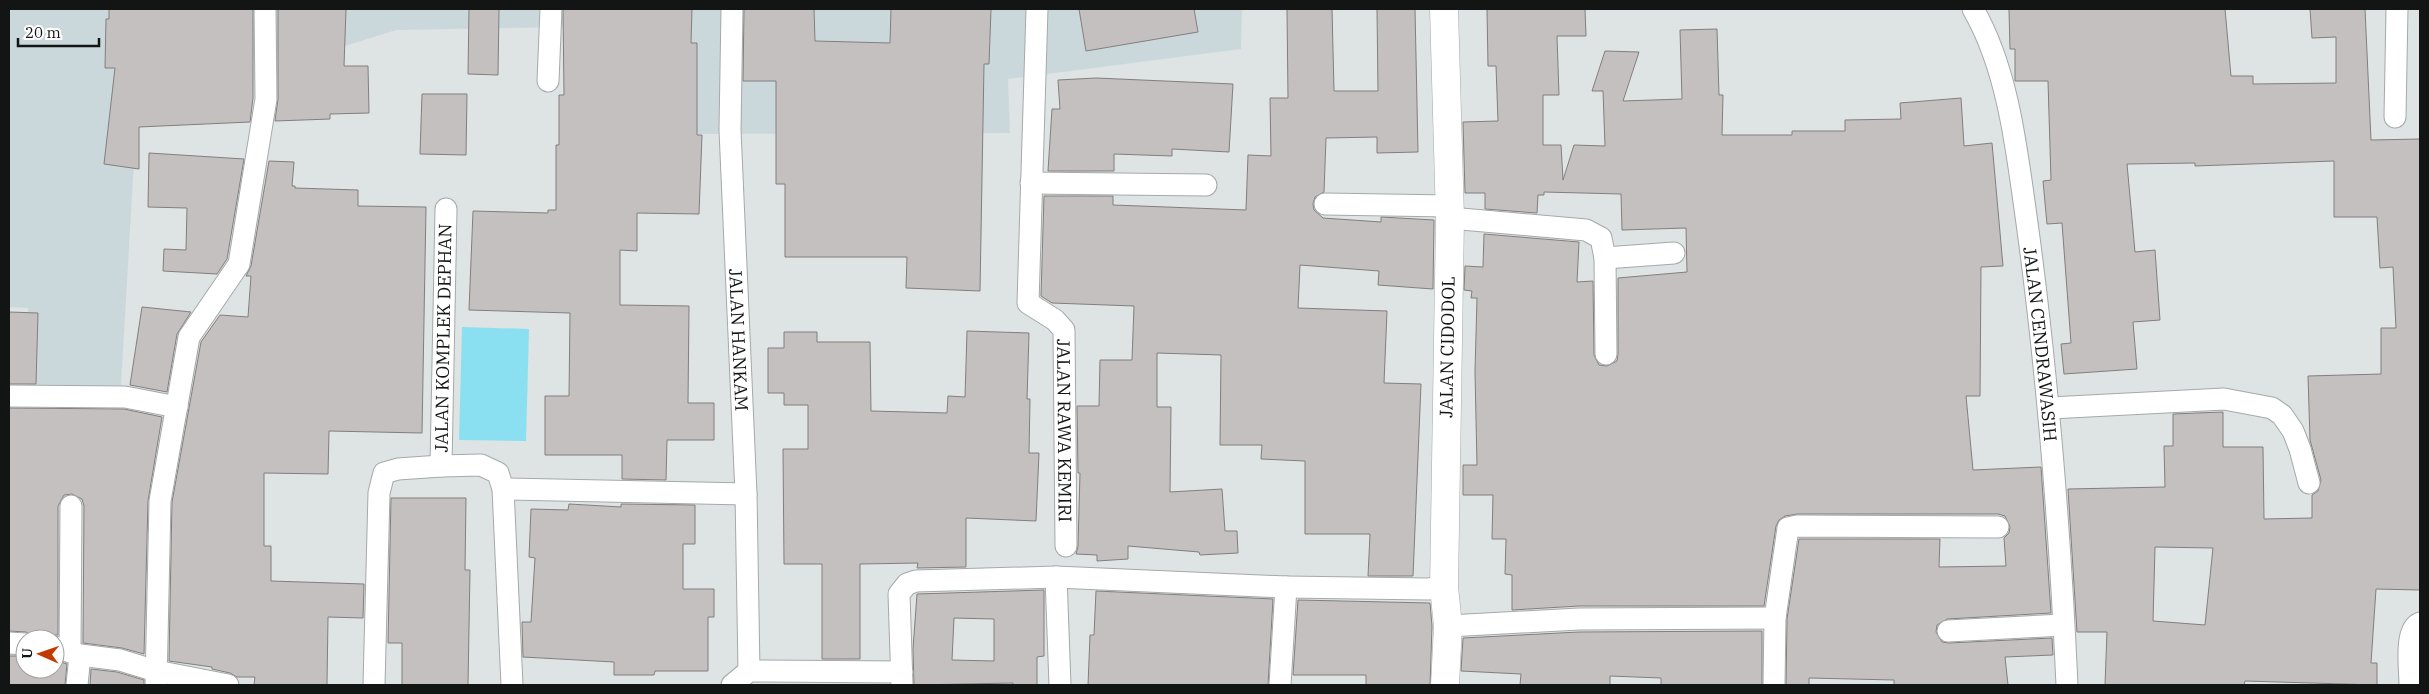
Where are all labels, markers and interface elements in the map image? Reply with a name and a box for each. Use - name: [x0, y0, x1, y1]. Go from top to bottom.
- scale bar: [18, 15, 99, 47]
- text: 20 m: [25, 23, 61, 42]
- street label: JALAN KOMPLEK DEPHAN: [430, 223, 456, 453]
- street label: JALAN CENDRAWASIH: [2019, 245, 2063, 442]
- street label: JALAN HANKAM: [725, 268, 754, 412]
- street label: JALAN CIDODOL: [1434, 276, 1460, 418]
- street label: JALAN RAWA KEMIRI: [1053, 339, 1077, 522]
- north arrow: [15, 629, 65, 679]
- text: U: [18, 648, 36, 659]

